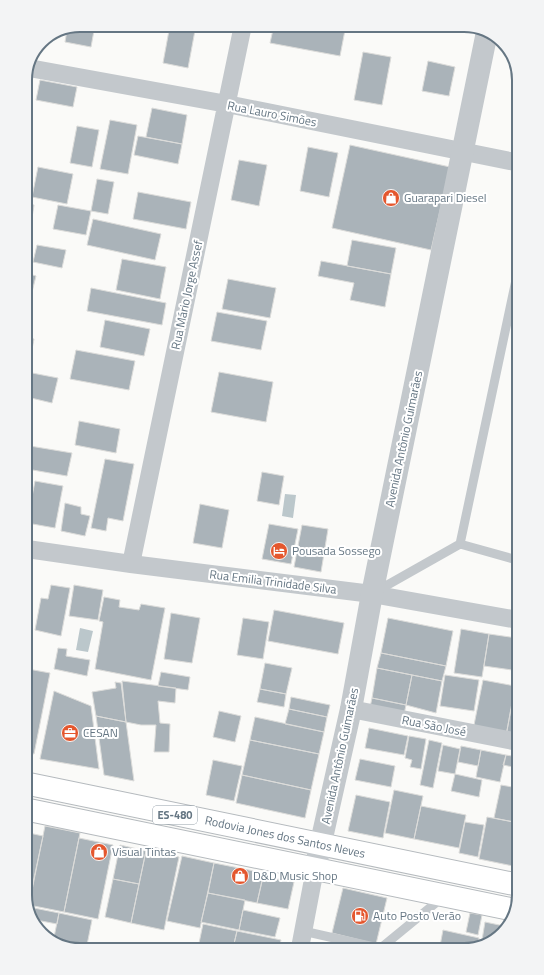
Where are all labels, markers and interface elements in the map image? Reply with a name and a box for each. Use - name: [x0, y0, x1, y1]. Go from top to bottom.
- street label: Rua Lauro Simões: [226, 96, 319, 132]
- shop icon: Guarapari Diesel: [381, 188, 401, 208]
- place label: Guarapari Diesel: [404, 188, 487, 207]
- street label: Rua Mário Jorge Assef: [166, 238, 207, 351]
- street label: Avenida Antônio Guimarães: [380, 368, 427, 509]
- hotel icon: Pousada Sossego: [269, 541, 289, 561]
- place label: Pousada Sossego: [292, 541, 381, 560]
- street label: Rua Emilia Trinidade Silva: [208, 564, 338, 599]
- street label: Avenida Antônio Guimarães: [316, 685, 363, 826]
- street label: Rua São José: [400, 710, 468, 741]
- office icon: CESAN: [60, 723, 80, 743]
- place label: CESAN: [83, 723, 118, 742]
- road number: ES-480: [153, 806, 197, 824]
- street label: Rodovia Jones dos Santos Neves: [203, 810, 368, 863]
- shop icon: Visual Tintas: [89, 842, 109, 862]
- place label: Visual Tintas: [112, 842, 177, 861]
- shop icon: D&D Music Shop: [230, 866, 250, 886]
- place label: D&D Music Shop: [253, 866, 338, 885]
- fuel station icon: Auto Posto Verão: [350, 906, 370, 926]
- place label: Auto Posto Verão: [373, 906, 461, 925]

